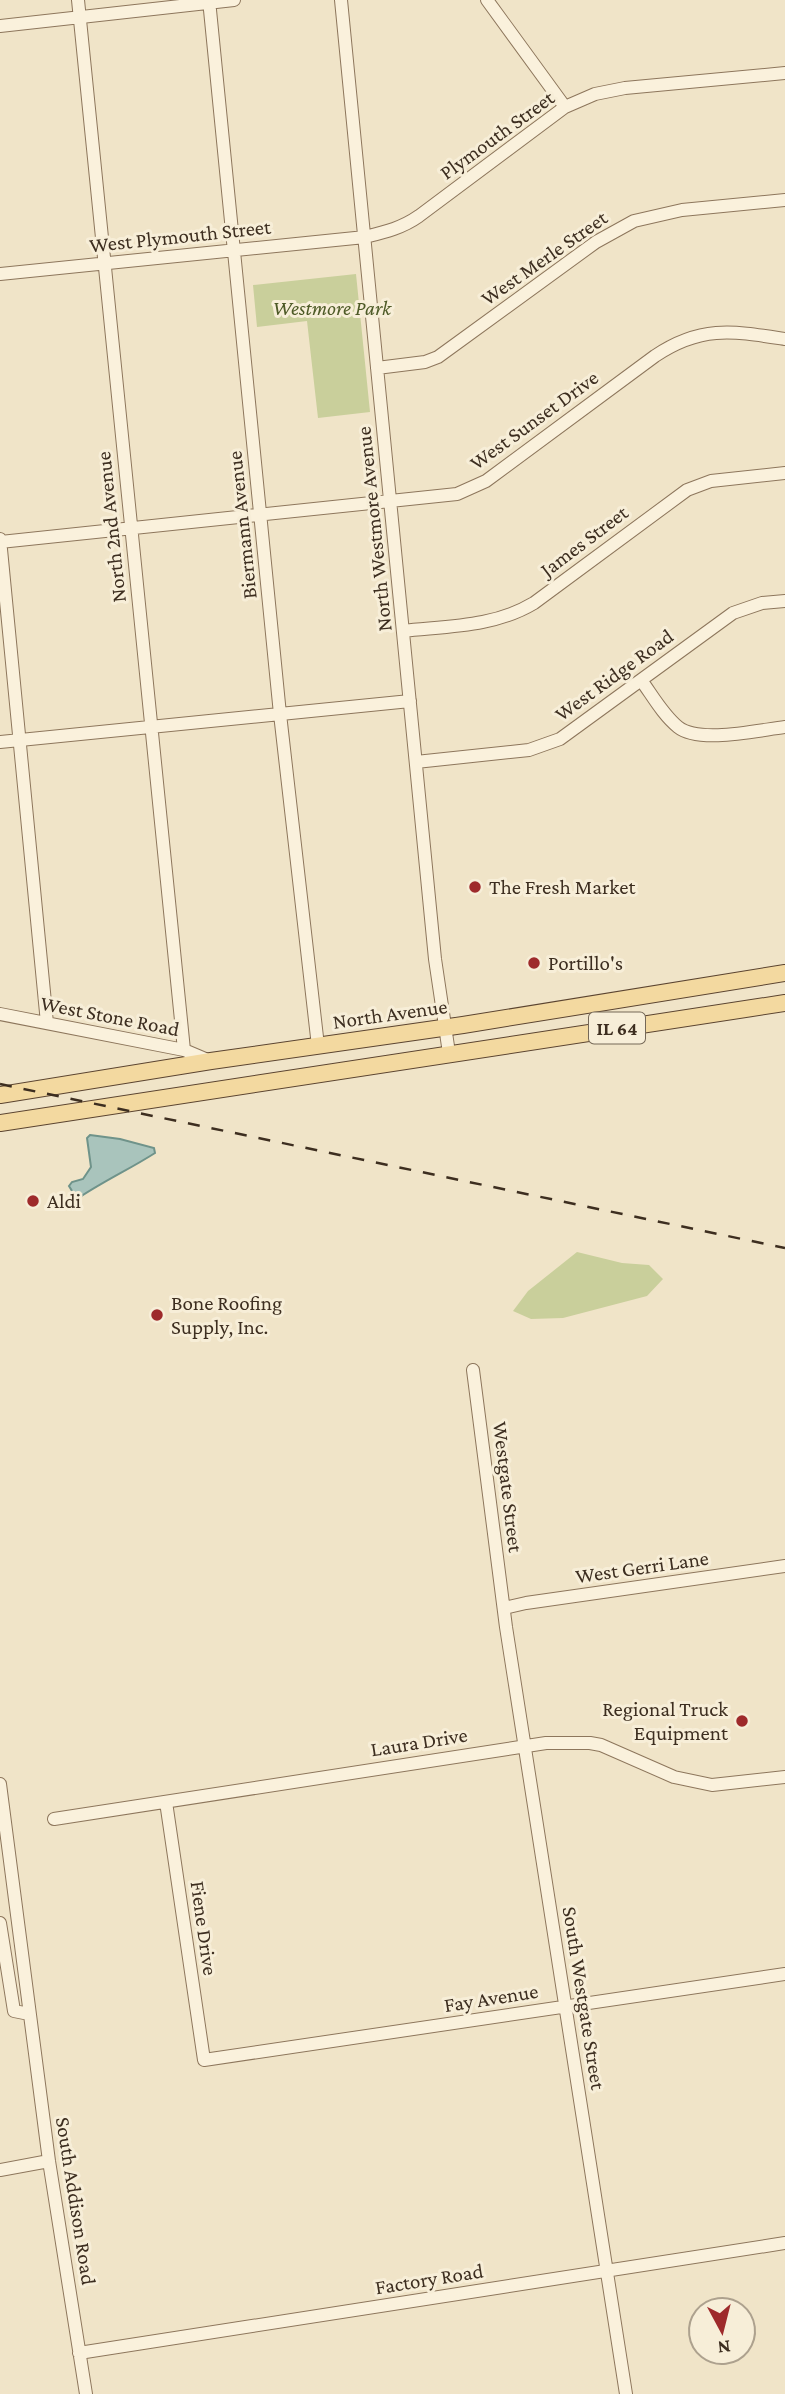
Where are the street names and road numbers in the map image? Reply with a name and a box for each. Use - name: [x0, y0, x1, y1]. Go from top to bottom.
- street label: Plymouth Street: [435, 85, 560, 185]
- street label: West Merle Street: [476, 205, 613, 310]
- street label: West Plymouth Street: [88, 214, 273, 257]
- street label: West Sunset Drive: [465, 365, 603, 475]
- street label: North Westmore Avenue: [351, 425, 397, 633]
- street label: North 2nd Avenue: [91, 450, 131, 604]
- street label: Biermann Avenue: [222, 450, 262, 600]
- street label: James Street: [534, 500, 633, 583]
- street label: West Ridge Road: [550, 624, 678, 726]
- street label: West Stone Road: [39, 991, 181, 1041]
- street label: North Avenue: [331, 994, 449, 1034]
- road number: IL 64: [589, 1012, 645, 1044]
- street label: Westgate Street: [488, 1420, 528, 1555]
- street label: West Gerri Lane: [574, 1546, 710, 1588]
- street label: Laura Drive: [369, 1723, 469, 1761]
- street label: Fiene Drive: [186, 1879, 222, 1977]
- street label: South Westgate Street: [558, 1905, 610, 2092]
- street label: Fay Avenue: [442, 1979, 540, 2017]
- street label: South Addison Road: [51, 2115, 101, 2287]
- street label: Factory Road: [373, 2259, 485, 2299]

